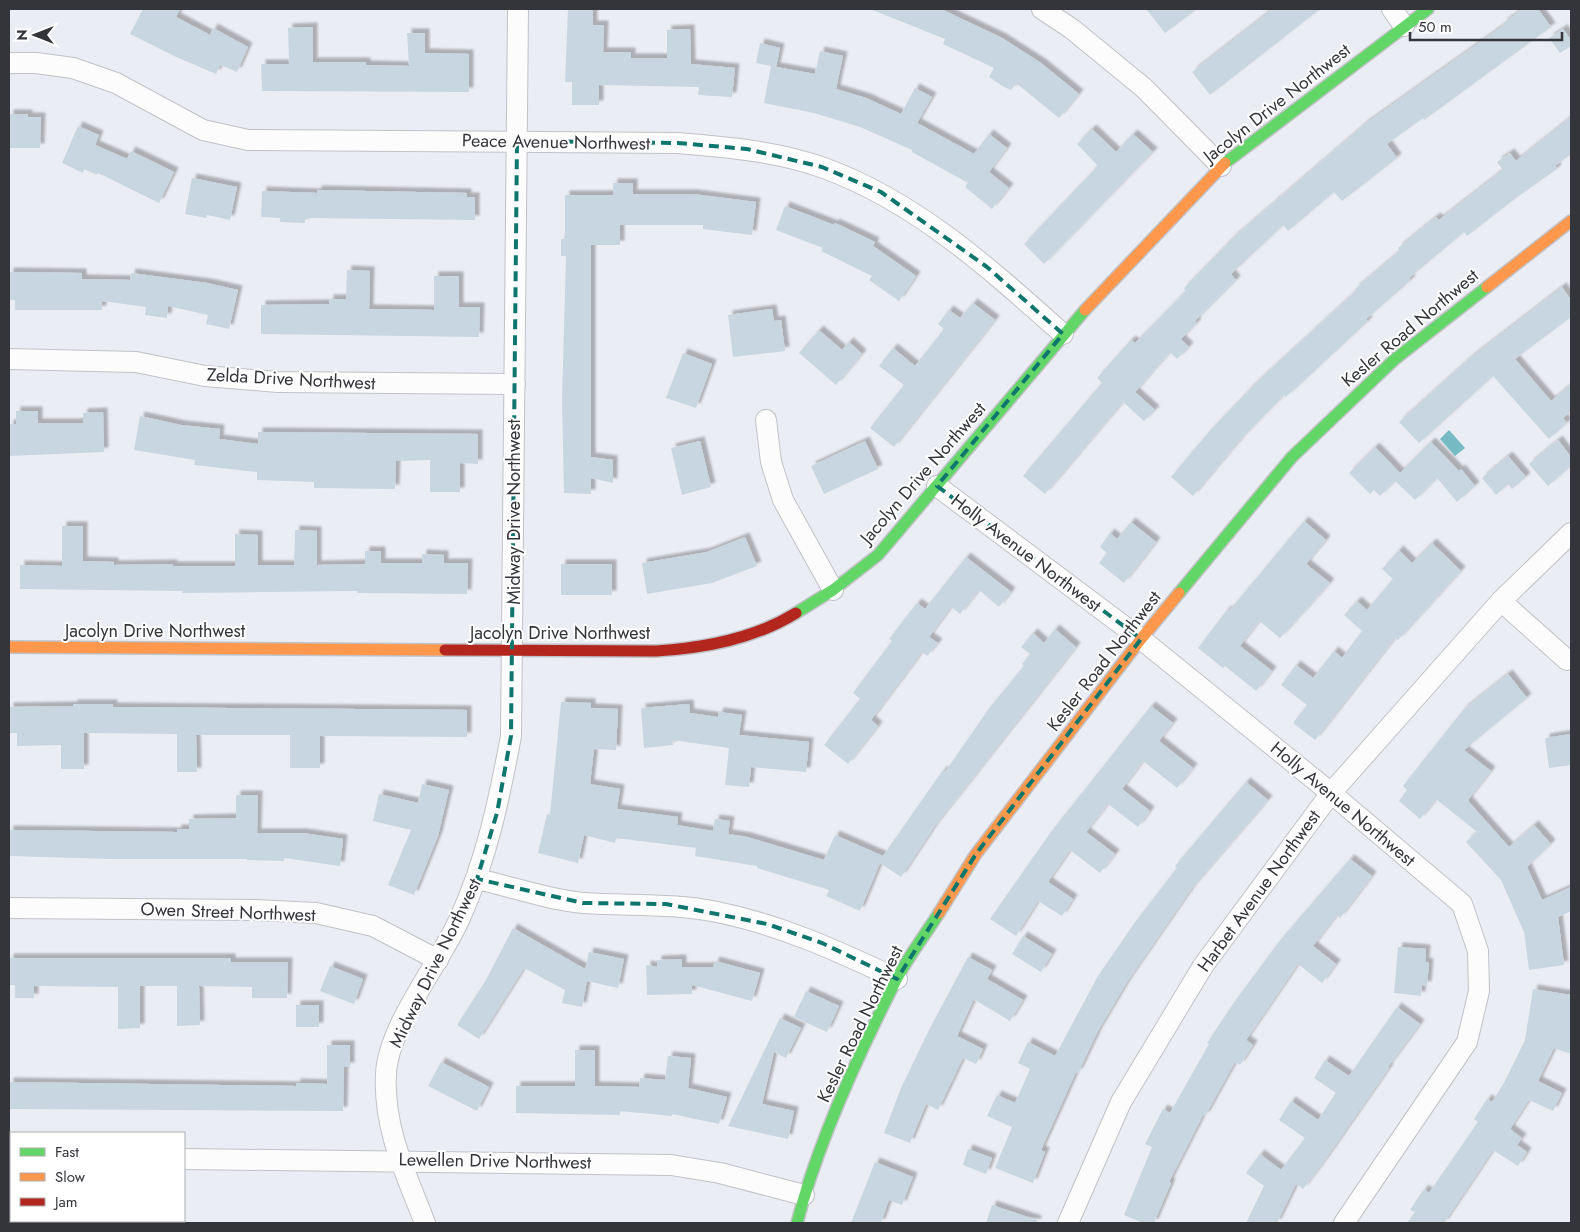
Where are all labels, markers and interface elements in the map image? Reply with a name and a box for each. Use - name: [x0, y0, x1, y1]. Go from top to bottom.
- north arrow: [10, 10, 60, 60]
- scale bar: [1410, 10, 1562, 42]
- text: 50 m: [1418, 16, 1452, 38]
- text: N: [12, 29, 32, 41]
- street label: Jacolyn Drive Northwest: [1196, 37, 1357, 170]
- street label: Peace Avenue Northwest: [462, 127, 651, 157]
- street label: Kesler Road Northwest: [1336, 262, 1485, 393]
- street label: Zelda Drive Northwest: [206, 362, 377, 396]
- street label: Jacolyn Drive Northwest: [853, 396, 992, 551]
- street label: Midway Drive Northwest: [501, 419, 527, 605]
- street label: Holly Avenue Northwest: [945, 488, 1107, 619]
- street label: Kesler Road Northwest: [1041, 585, 1168, 737]
- street label: Jacolyn Drive Northwest: [63, 618, 246, 644]
- street label: Jacolyn Drive Northwest: [468, 620, 651, 646]
- street label: Holly Avenue Northwest: [1265, 735, 1422, 873]
- street label: Harbet Avenue Northwest: [1191, 804, 1327, 977]
- street label: Midway Drive Northwest: [383, 873, 488, 1052]
- street label: Owen Street Northwest: [140, 896, 317, 928]
- street label: Kesler Road Northwest: [811, 940, 910, 1107]
- legend: [10, 1132, 185, 1222]
- text: Fast: [55, 1141, 79, 1163]
- street label: Lewellen Drive Northwest: [398, 1146, 592, 1176]
- text: Slow: [55, 1166, 86, 1188]
- text: Jam: [53, 1191, 78, 1213]

